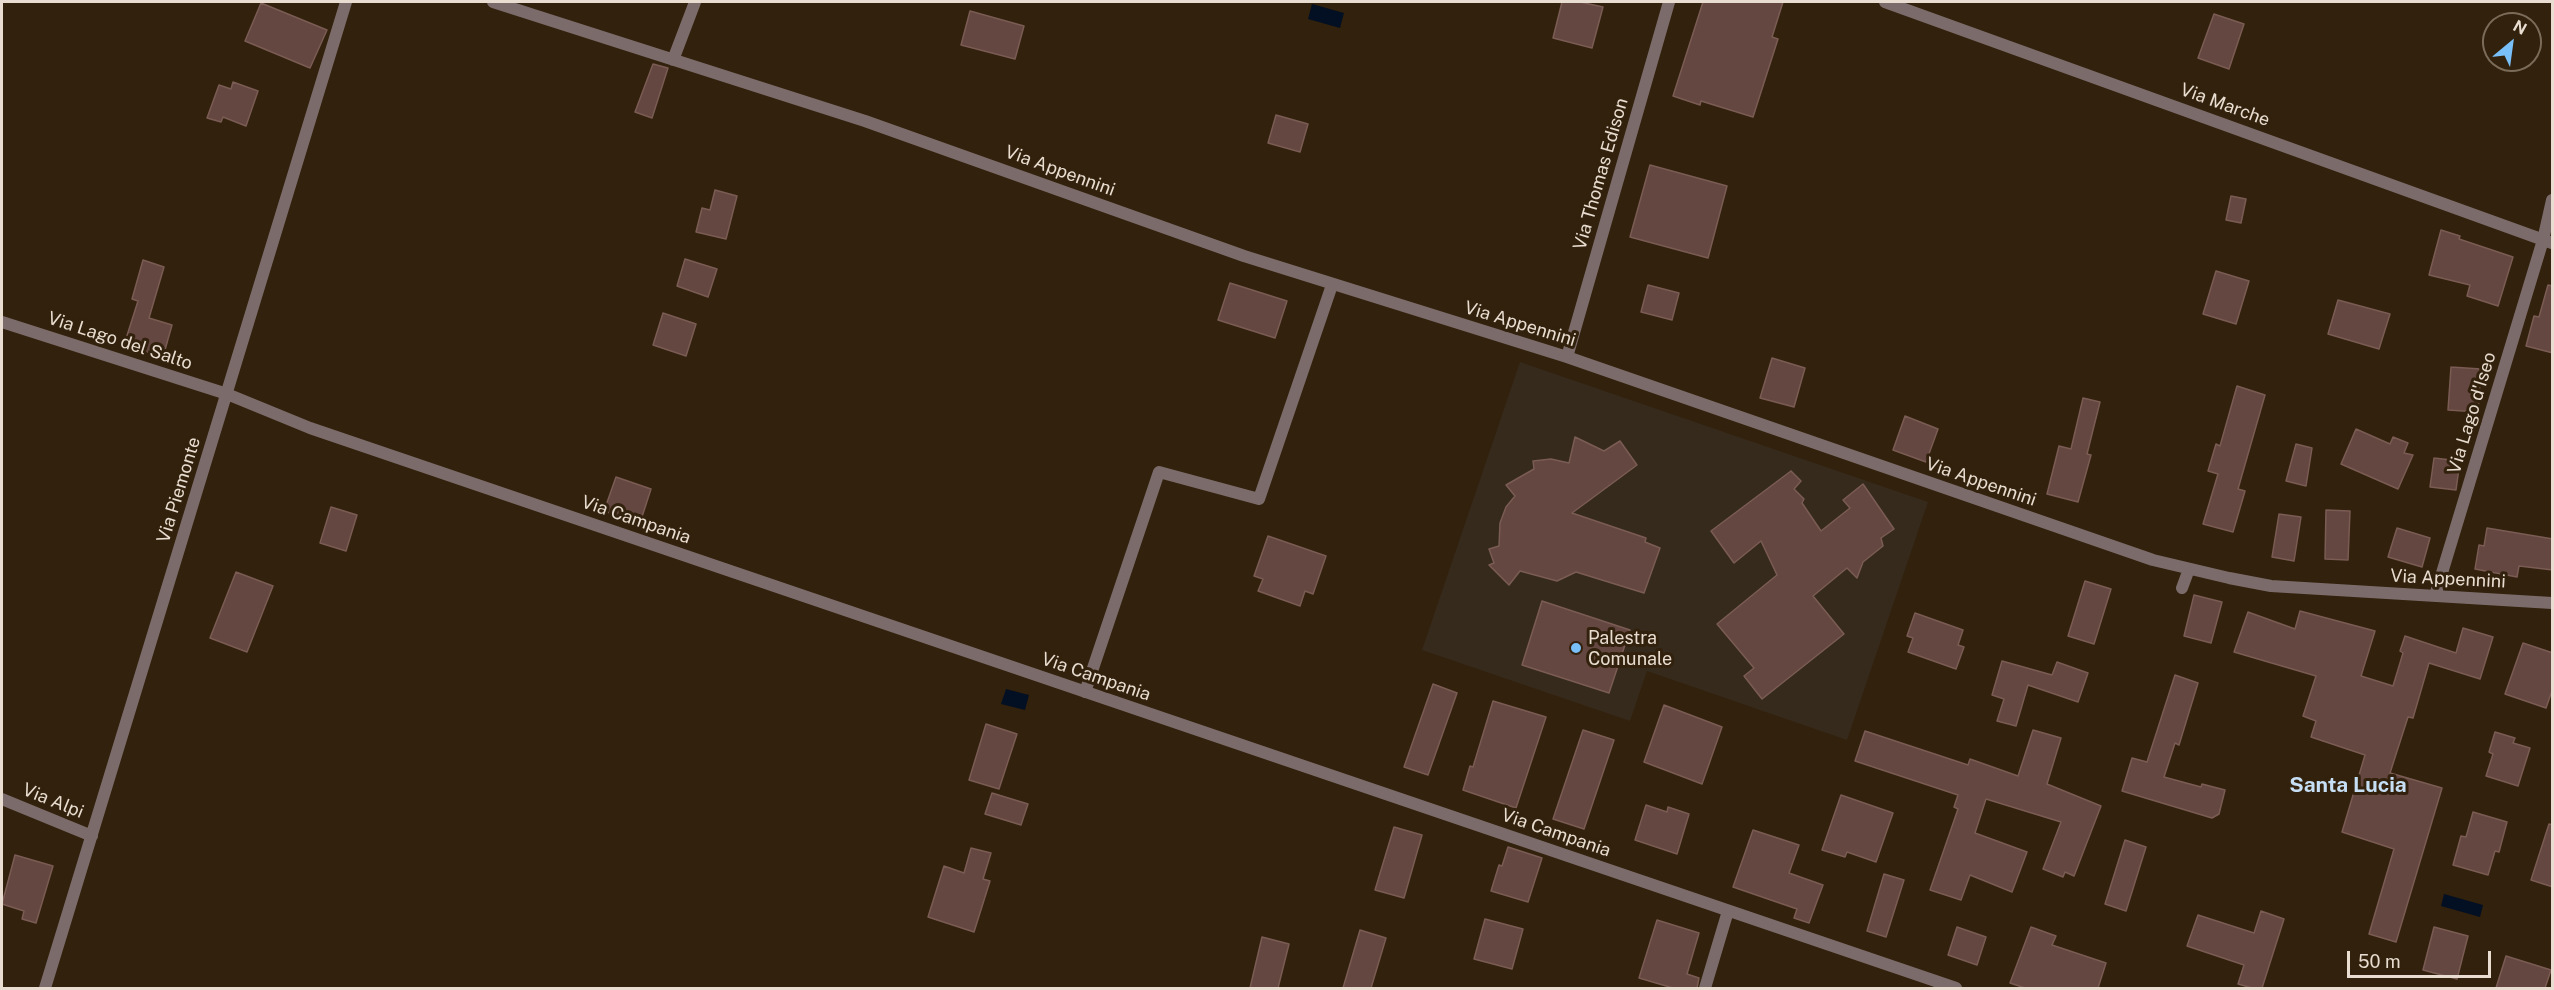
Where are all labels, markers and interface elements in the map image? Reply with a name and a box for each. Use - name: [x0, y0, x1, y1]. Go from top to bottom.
- north arrow: [2482, 12, 2542, 72]
- text: N: [2510, 16, 2530, 39]
- street label: Via Marche: [2177, 79, 2273, 131]
- street label: Via Thomas Edison: [1569, 96, 1633, 252]
- street label: Via Appennini: [1002, 141, 1118, 201]
- street label: Via Appennini: [1462, 297, 1578, 351]
- street label: Via Lago del Salto: [45, 307, 195, 375]
- street label: Via Lago d'Iseo: [2443, 350, 2501, 476]
- street label: Via Piemonte: [153, 434, 205, 546]
- street label: Via Appennini: [1923, 453, 2039, 511]
- street label: Via Campania: [579, 491, 693, 549]
- street label: Via Appennini: [2390, 565, 2506, 593]
- place label: Palestra Comunale: [1588, 627, 1672, 670]
- marker: Palestra Comunale: [1569, 641, 1583, 655]
- street label: Via Campania: [1039, 648, 1153, 706]
- district label: Santa Lucia: [2289, 773, 2407, 799]
- street label: Via Alpi: [19, 779, 87, 823]
- street label: Via Campania: [1499, 804, 1613, 862]
- scale bar: [2350, 939, 2494, 977]
- text: 50 m: [2358, 951, 2401, 972]

